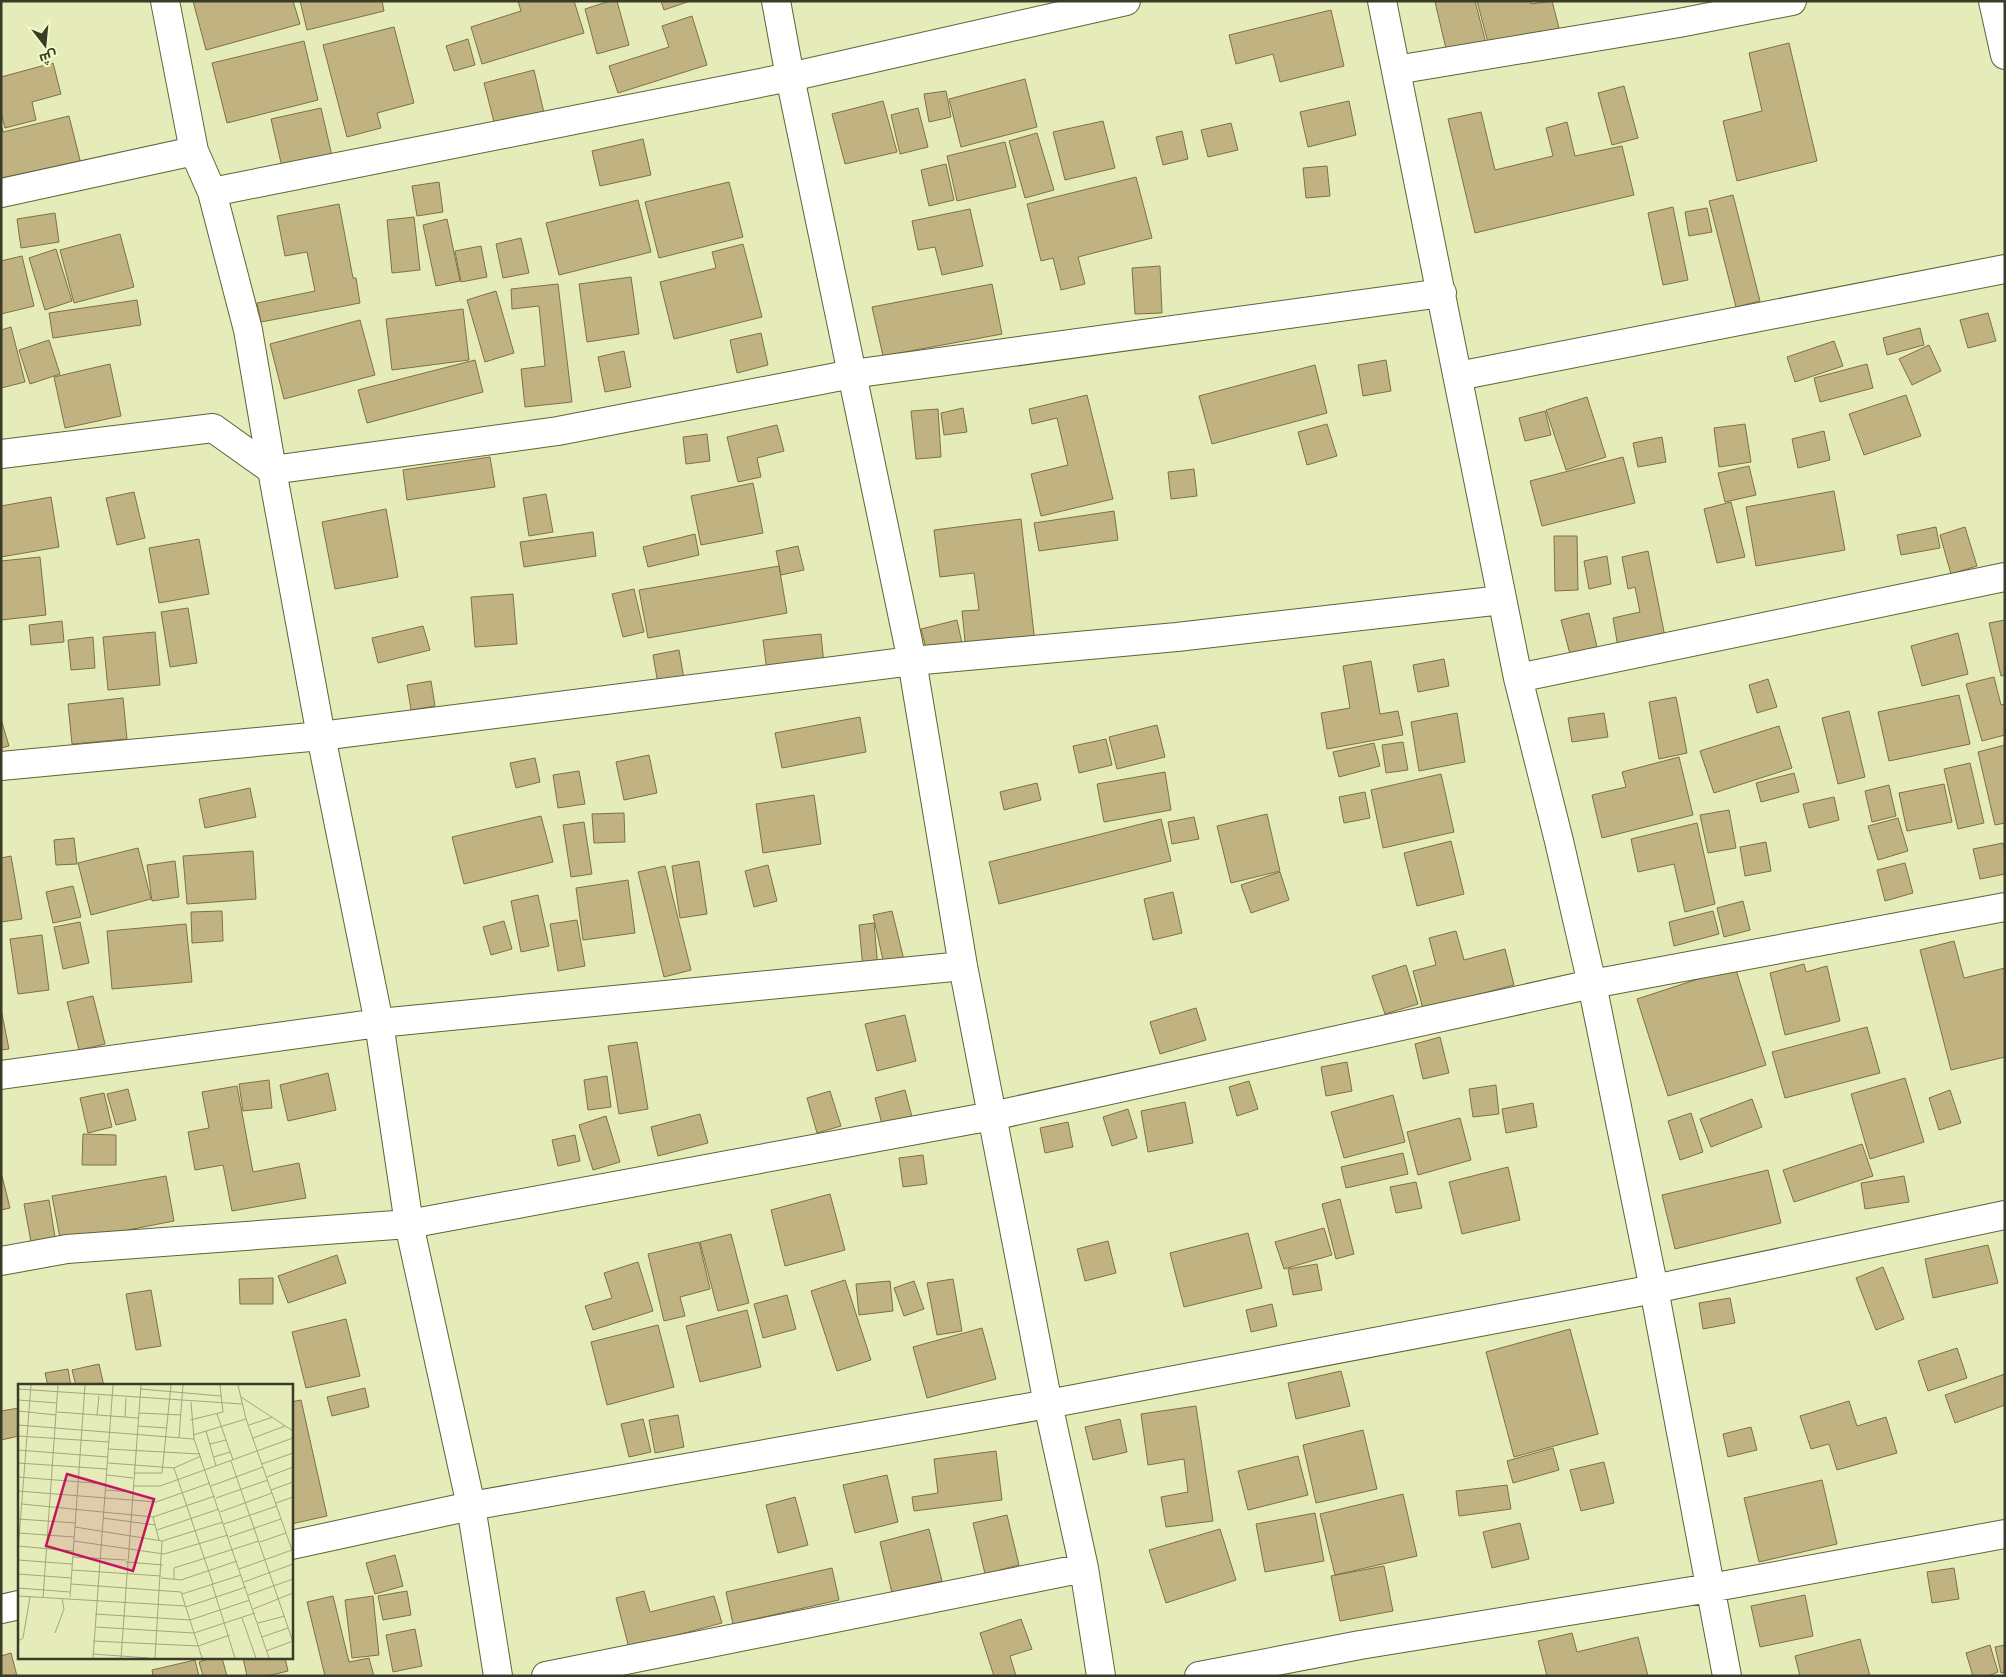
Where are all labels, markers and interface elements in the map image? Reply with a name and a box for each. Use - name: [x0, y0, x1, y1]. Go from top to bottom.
- north arrow: [20, 20, 70, 70]
- text: ش: [37, 46, 60, 69]
- inset map: [18, 1384, 292, 1660]

